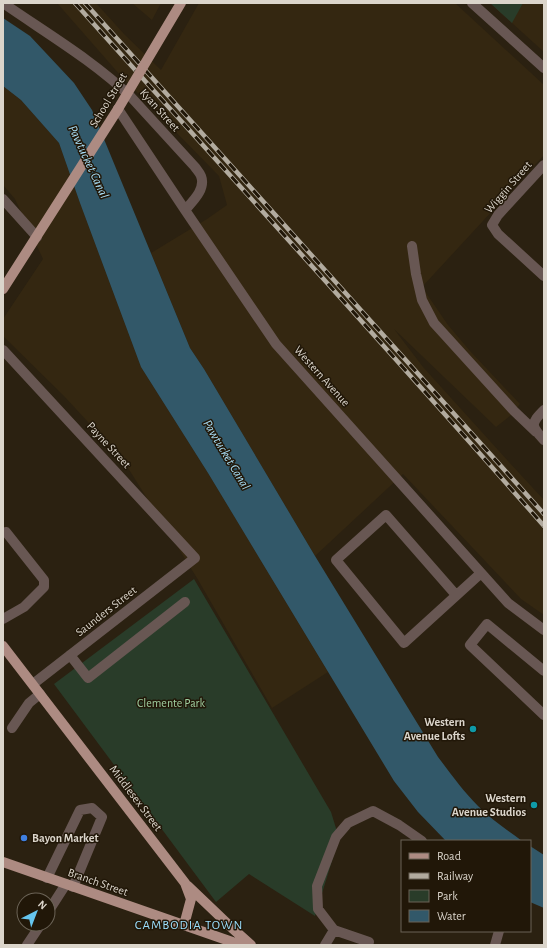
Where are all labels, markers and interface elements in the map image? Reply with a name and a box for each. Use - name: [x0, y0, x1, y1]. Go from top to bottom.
- street label: School Street: [87, 71, 129, 129]
- street label: Kyan Street: [137, 86, 182, 135]
- water label: Pawtucket Canal: [65, 123, 111, 201]
- street label: Wiggin Street: [482, 159, 534, 215]
- street label: Western Avenue: [292, 344, 352, 408]
- water label: Pawtucket Canal: [200, 418, 252, 492]
- street label: Payne Street: [84, 420, 133, 471]
- street label: Saunders Street: [73, 584, 139, 638]
- park label: Clemente Park: [137, 697, 205, 709]
- place label: Western Avenue Lofts: [404, 716, 465, 742]
- marker: Western Avenue Lofts: [468, 724, 478, 734]
- street label: Middlesex Street: [108, 763, 165, 833]
- place label: Western Avenue Studios: [452, 792, 526, 818]
- marker: Western Avenue Studios: [529, 800, 539, 810]
- place label: Bayon Market: [32, 832, 99, 845]
- marker: Bayon Market: [19, 833, 29, 843]
- legend: [401, 840, 531, 932]
- text: Road: [437, 850, 461, 862]
- street label: Branch Street: [66, 866, 130, 898]
- text: Railway: [437, 870, 473, 883]
- text: Park: [437, 890, 458, 902]
- north arrow: [16, 892, 56, 932]
- text: N: [36, 898, 49, 912]
- text: Water: [437, 910, 466, 922]
- district label: CAMBODIA TOWN: [135, 919, 243, 932]

